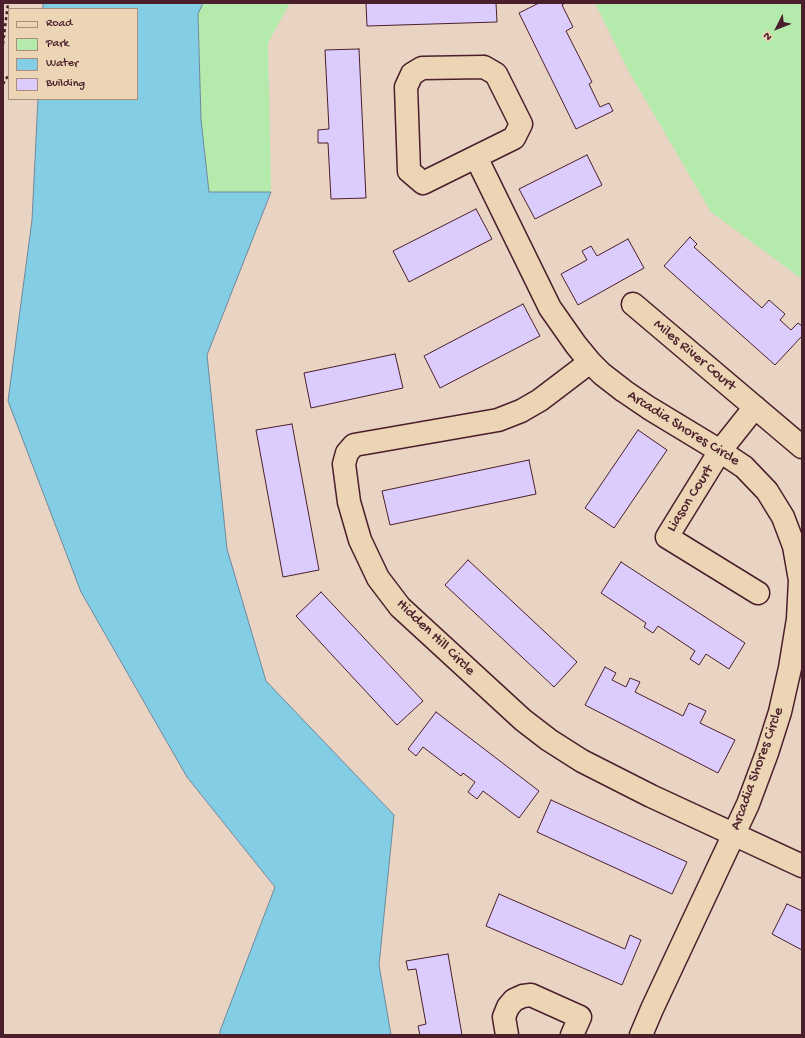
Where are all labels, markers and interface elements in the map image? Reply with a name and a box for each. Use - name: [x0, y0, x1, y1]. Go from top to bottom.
- legend: [8, 8, 138, 100]
- north arrow: [757, 8, 797, 48]
- text: Road: [46, 17, 72, 31]
- text: N: [761, 29, 775, 43]
- text: Park: [46, 37, 69, 51]
- text: Water: [46, 57, 78, 71]
- text: Building: [46, 77, 85, 91]
- street label: Miles River Court: [649, 316, 739, 396]
- street label: Arcadia Shores Circle: [623, 387, 743, 471]
- street label: Liason Court: [663, 462, 719, 536]
- street label: Hidden Hill Circle: [392, 596, 478, 680]
- street label: Arcadia Shores Circle: [727, 705, 789, 833]

